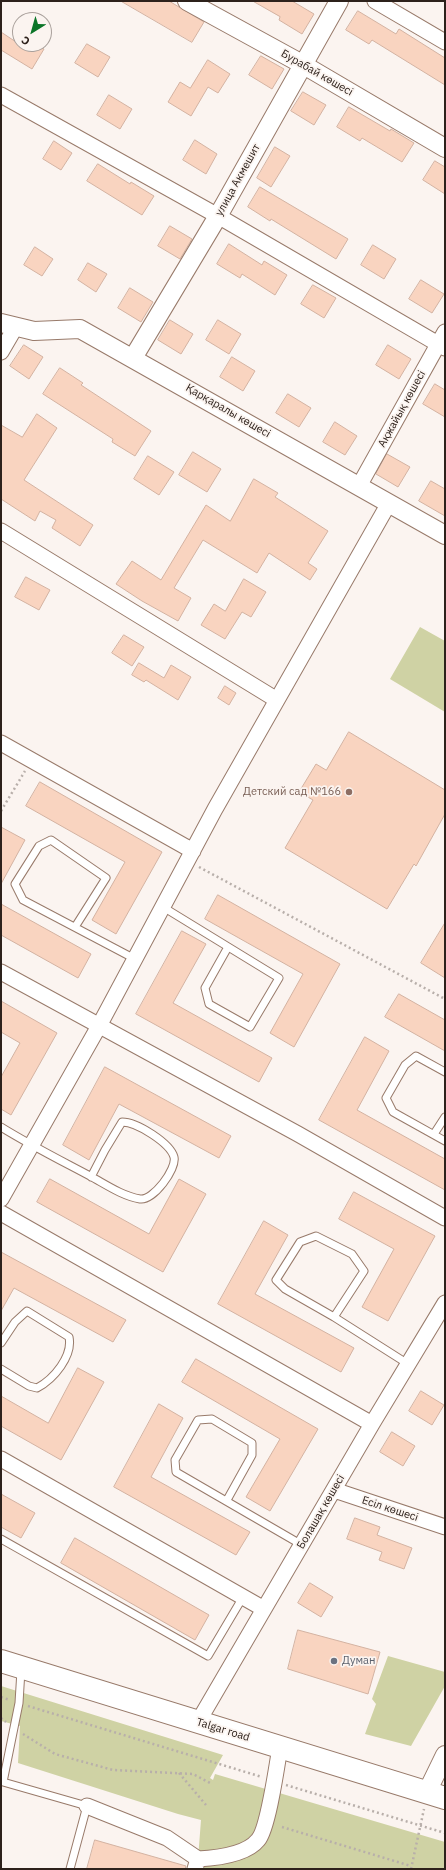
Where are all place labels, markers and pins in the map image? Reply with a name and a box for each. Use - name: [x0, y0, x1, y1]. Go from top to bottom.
- place label: Детский сад №166: [243, 785, 341, 799]
- marker: Детский сад №166: [344, 787, 354, 797]
- place label: Думан: [342, 1654, 375, 1668]
- marker: Думан: [329, 1656, 339, 1666]

